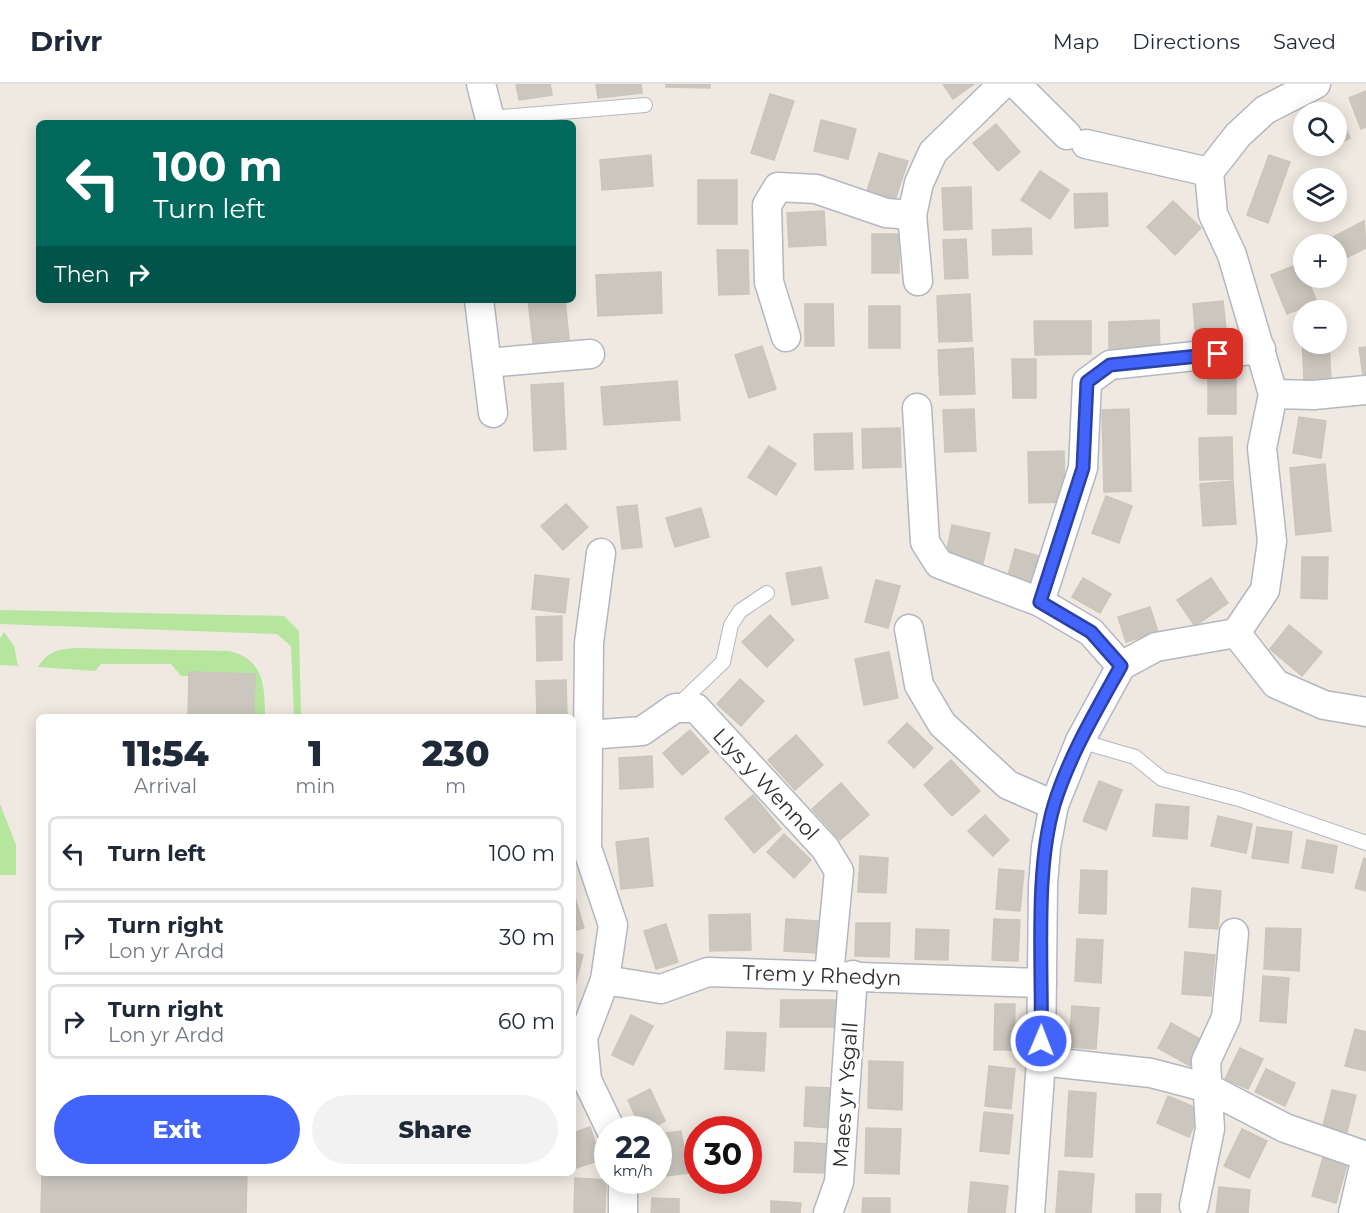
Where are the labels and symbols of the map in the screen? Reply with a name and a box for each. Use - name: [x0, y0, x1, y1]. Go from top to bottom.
- pin: [1192, 328, 1243, 379]
- street label: Llys y Wennol: [708, 723, 824, 845]
- street label: Trem y Rhedyn: [742, 960, 902, 990]
- position arrow: [1009, 1009, 1073, 1073]
- street label: Maes yr Ysgall: [827, 1021, 863, 1169]
- speed limit sign: 30: [684, 1116, 762, 1194]

